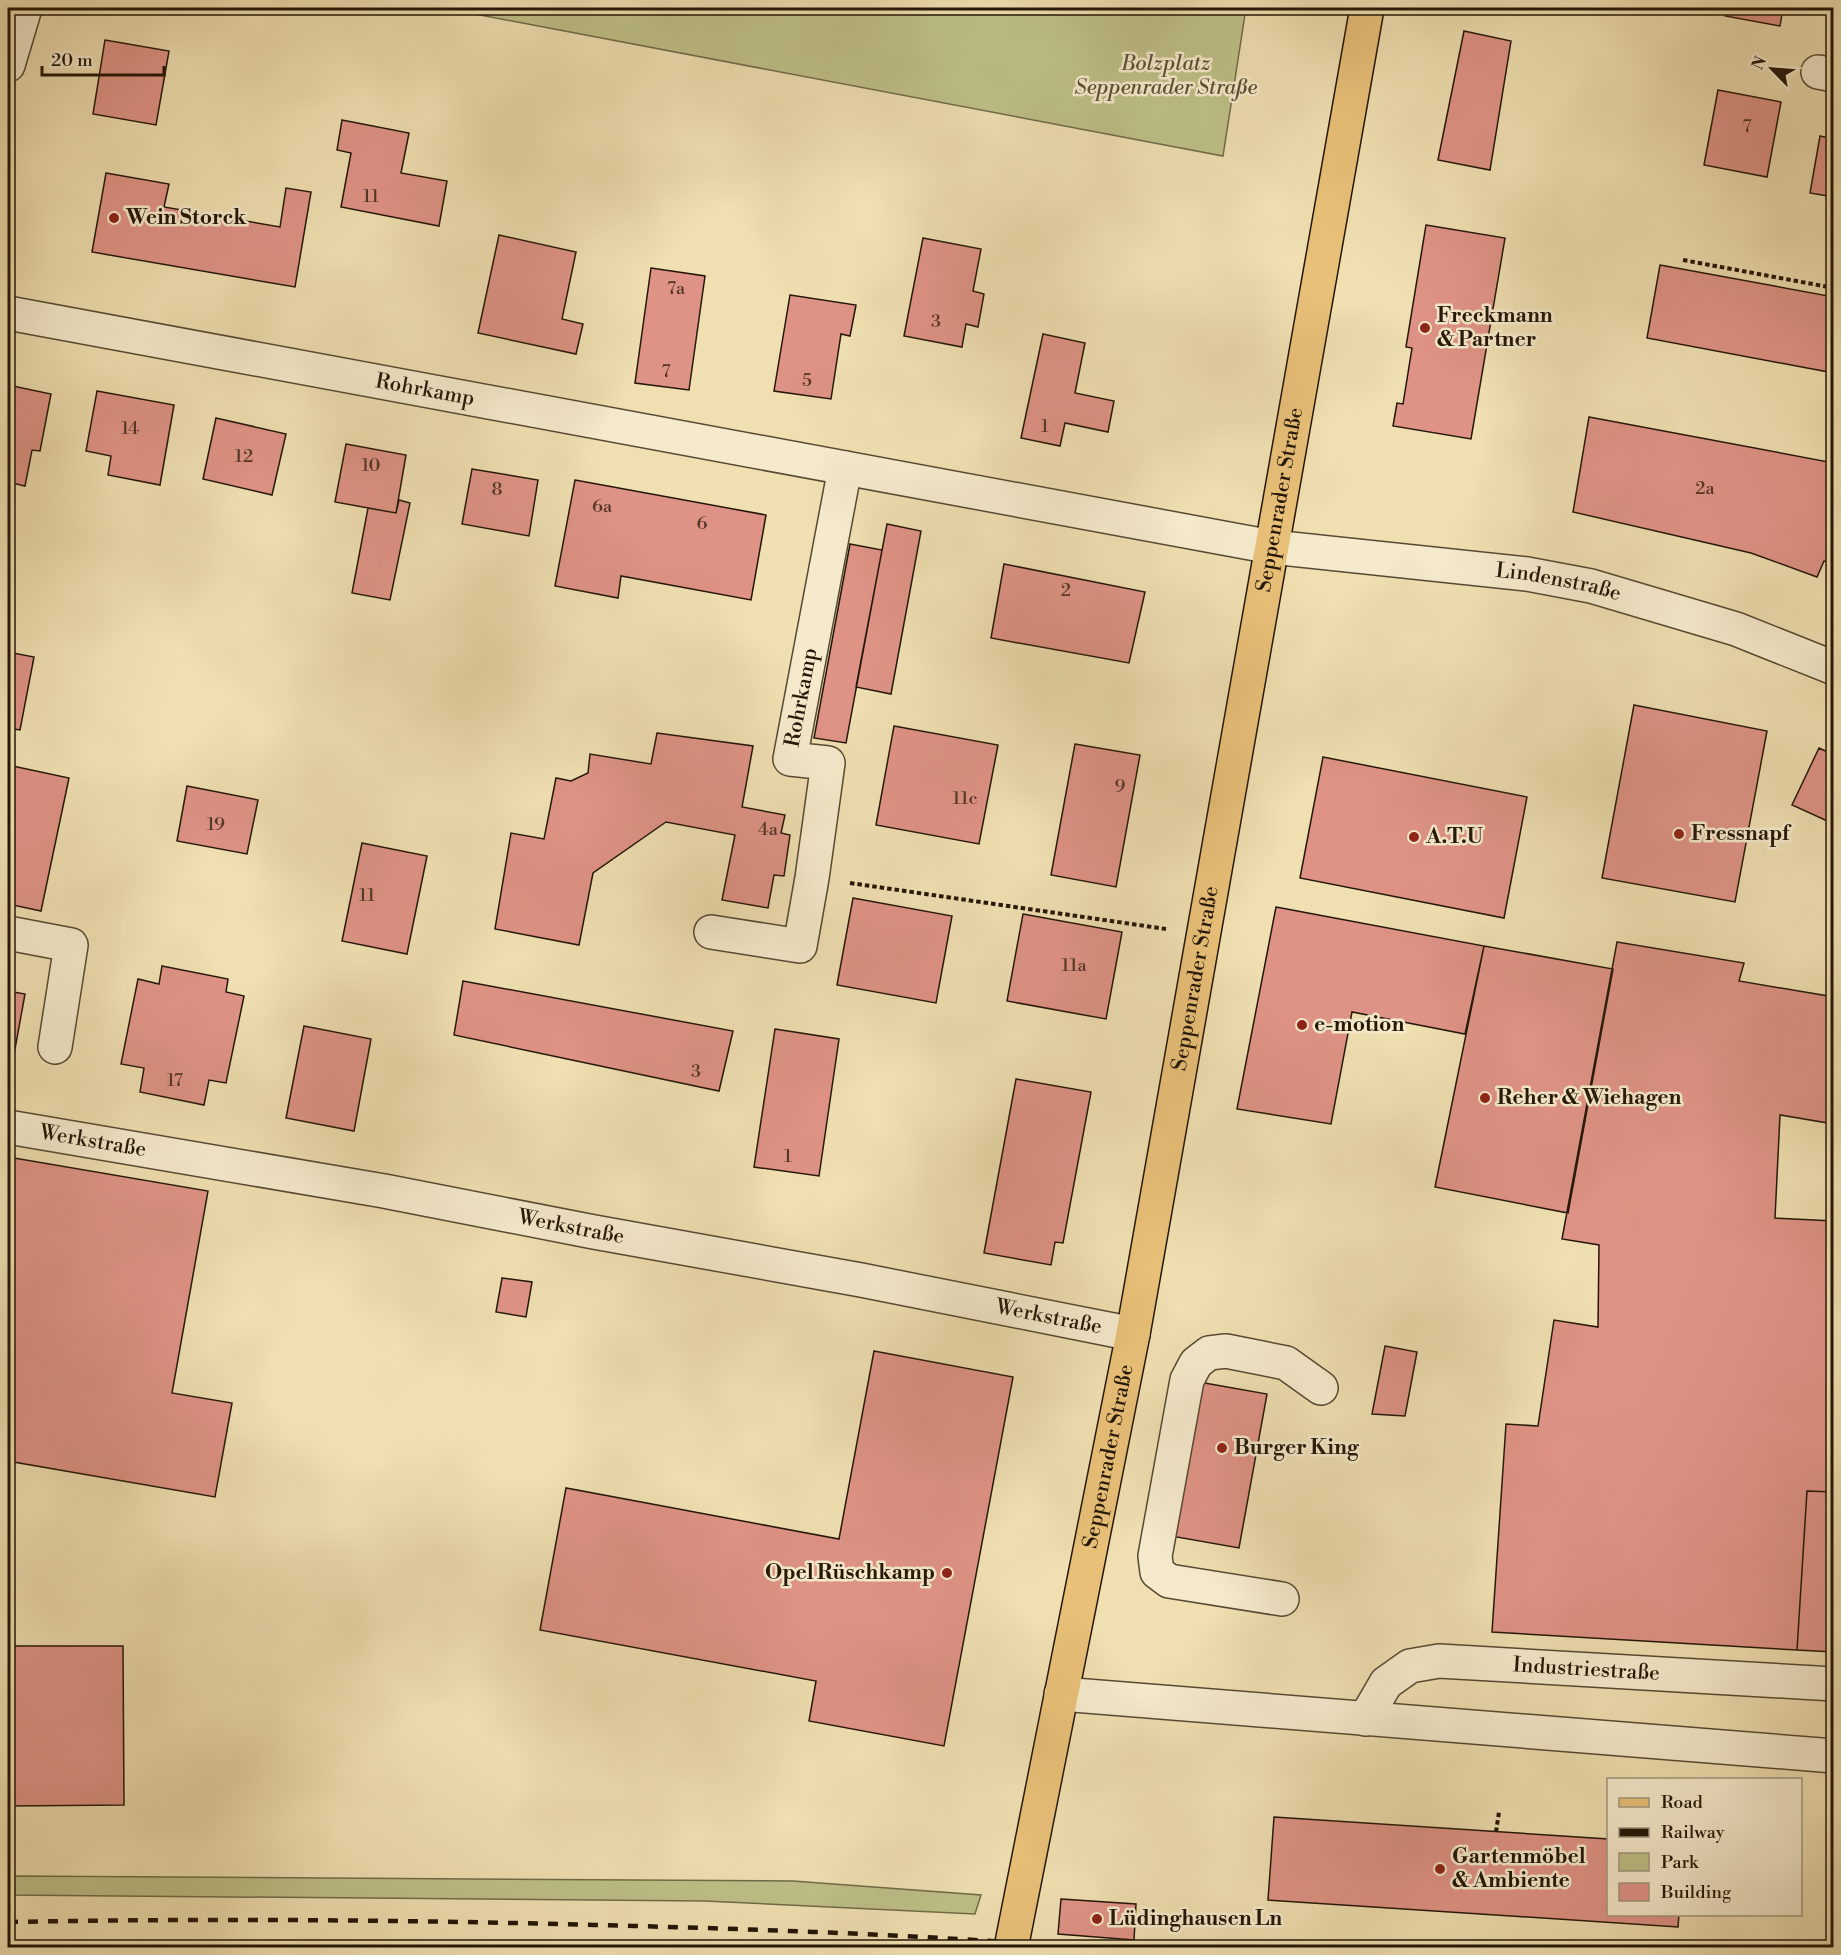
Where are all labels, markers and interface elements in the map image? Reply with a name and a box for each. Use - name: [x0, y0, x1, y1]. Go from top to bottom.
- scale bar: [42, 39, 164, 77]
- north arrow: [1742, 39, 1802, 99]
- text: 20 m: [51, 49, 93, 72]
- park label: Bolzplatz Seppenrader Straße: [1075, 51, 1258, 101]
- text: N: [1748, 53, 1771, 73]
- house number: 7: [1742, 115, 1752, 138]
- house number: 11: [363, 185, 379, 208]
- place label: Wein Storck: [125, 205, 247, 231]
- marker: Wein Storck: [107, 211, 121, 225]
- house number: 7a: [667, 277, 686, 300]
- place label: Freckmann & Partner: [1437, 303, 1553, 353]
- house number: 3: [931, 310, 941, 333]
- marker: Freckmann & Partner: [1418, 321, 1432, 335]
- house number: 7: [661, 360, 671, 383]
- street label: Rohrkamp: [373, 368, 477, 412]
- house number: 5: [802, 369, 812, 392]
- street label: Seppenrader Straße: [1251, 405, 1309, 594]
- house number: 1: [1041, 415, 1049, 438]
- house number: 14: [121, 417, 139, 440]
- house number: 12: [235, 445, 253, 468]
- house number: 10: [361, 454, 381, 477]
- house number: 2a: [1695, 477, 1716, 500]
- house number: 8: [491, 478, 503, 501]
- house number: 6a: [592, 495, 613, 518]
- house number: 6: [697, 512, 708, 535]
- street label: Lindenstraße: [1494, 558, 1624, 607]
- house number: 2: [1061, 579, 1071, 602]
- street label: Rohrkamp: [780, 646, 824, 749]
- house number: 9: [1115, 775, 1126, 798]
- house number: 11c: [952, 787, 978, 810]
- house number: 19: [207, 813, 225, 836]
- house number: 4a: [758, 818, 779, 841]
- place label: Fressnapf: [1691, 821, 1792, 847]
- place label: A.T.U: [1425, 824, 1484, 850]
- marker: Fressnapf: [1672, 827, 1686, 841]
- marker: A.T.U: [1407, 830, 1421, 844]
- house number: 11: [359, 884, 375, 907]
- street label: Seppenrader Straße: [1167, 884, 1225, 1073]
- house number: 11a: [1061, 954, 1087, 977]
- place label: e-motion: [1314, 1012, 1404, 1038]
- marker: e-motion: [1295, 1018, 1309, 1032]
- house number: 3: [691, 1060, 701, 1083]
- house number: 17: [167, 1069, 183, 1092]
- place label: Reher & Wiehagen: [1497, 1085, 1682, 1111]
- marker: Reher & Wiehagen: [1478, 1091, 1492, 1105]
- street label: Werkstraße: [36, 1119, 148, 1163]
- house number: 1: [784, 1145, 792, 1168]
- street label: Werkstraße: [515, 1204, 626, 1250]
- street label: Werkstraße: [992, 1294, 1104, 1341]
- street label: Seppenrader Straße: [1078, 1362, 1140, 1551]
- place label: Burger King: [1234, 1435, 1360, 1461]
- marker: Burger King: [1215, 1441, 1229, 1455]
- place label: Opel Rüschkamp: [765, 1560, 935, 1586]
- marker: Opel Rüschkamp: [940, 1566, 954, 1580]
- street label: Industriestraße: [1512, 1652, 1660, 1687]
- legend: [1607, 1778, 1802, 1916]
- text: Road: [1661, 1791, 1704, 1814]
- text: Railway: [1661, 1821, 1725, 1844]
- place label: Gartenmöbel & Ambiente: [1452, 1844, 1586, 1894]
- text: Park: [1661, 1851, 1700, 1874]
- marker: Gartenmöbel & Ambiente: [1433, 1862, 1447, 1876]
- text: Building: [1660, 1881, 1732, 1904]
- place label: Lüdinghausen Ln: [1109, 1906, 1282, 1932]
- marker: Lüdinghausen Ln: [1090, 1912, 1104, 1926]

